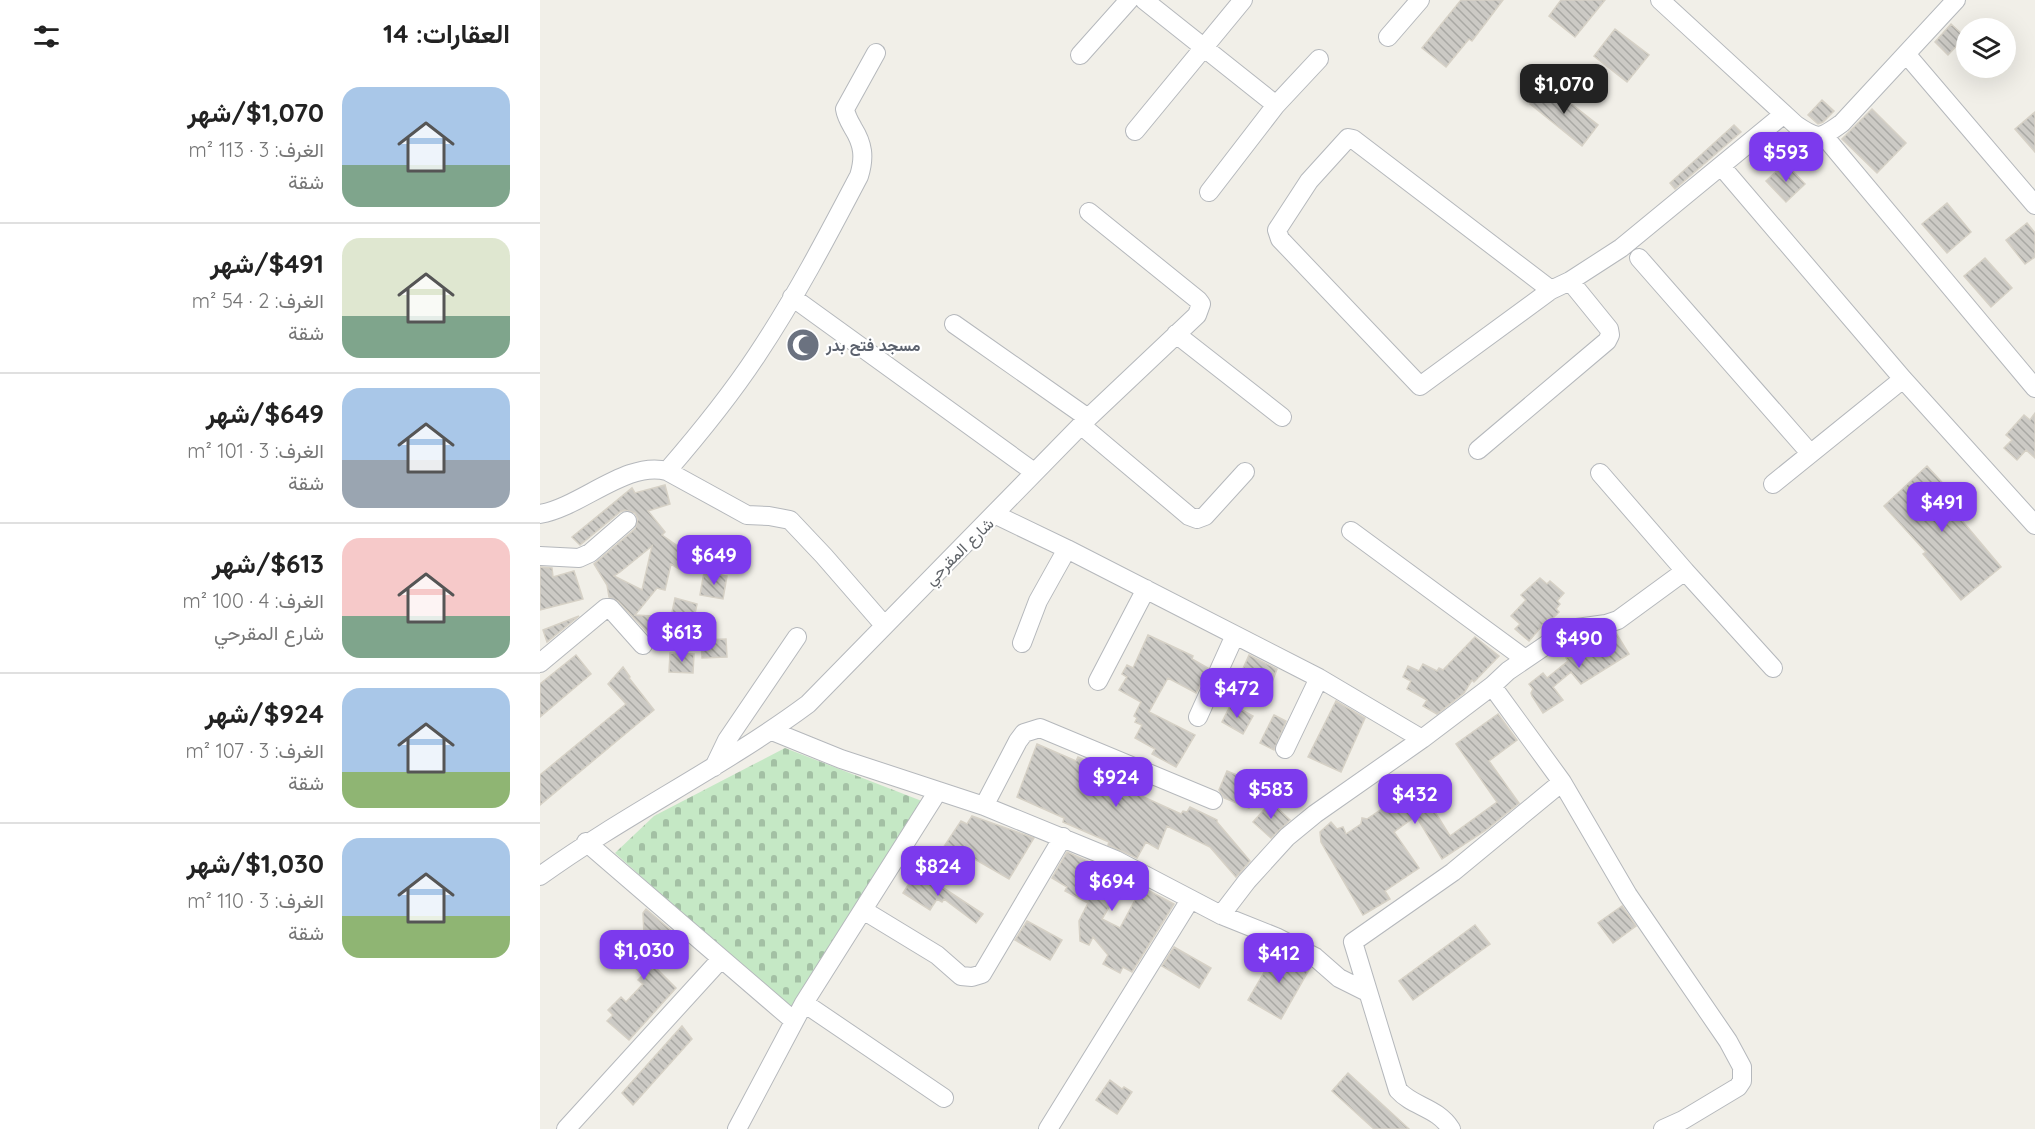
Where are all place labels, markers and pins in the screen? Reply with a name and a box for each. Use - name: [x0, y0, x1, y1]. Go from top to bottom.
- pin: $1,070: [1515, 64, 1613, 115]
- pin: $593: [1750, 132, 1822, 183]
- mosque icon: مسجد فتح بدر: [785, 327, 821, 363]
- place label: مسجد فتح بدر: [825, 335, 921, 357]
- pin: $491: [1906, 482, 1978, 533]
- pin: $649: [678, 535, 750, 586]
- pin: $613: [646, 612, 718, 663]
- pin: $490: [1543, 618, 1615, 669]
- pin: $472: [1201, 668, 1273, 719]
- pin: $924: [1080, 757, 1152, 808]
- pin: $583: [1235, 769, 1307, 820]
- pin: $432: [1379, 774, 1451, 825]
- pin: $824: [902, 846, 974, 897]
- pin: $694: [1076, 861, 1148, 912]
- pin: $1,030: [595, 930, 693, 981]
- pin: $412: [1243, 933, 1315, 984]

